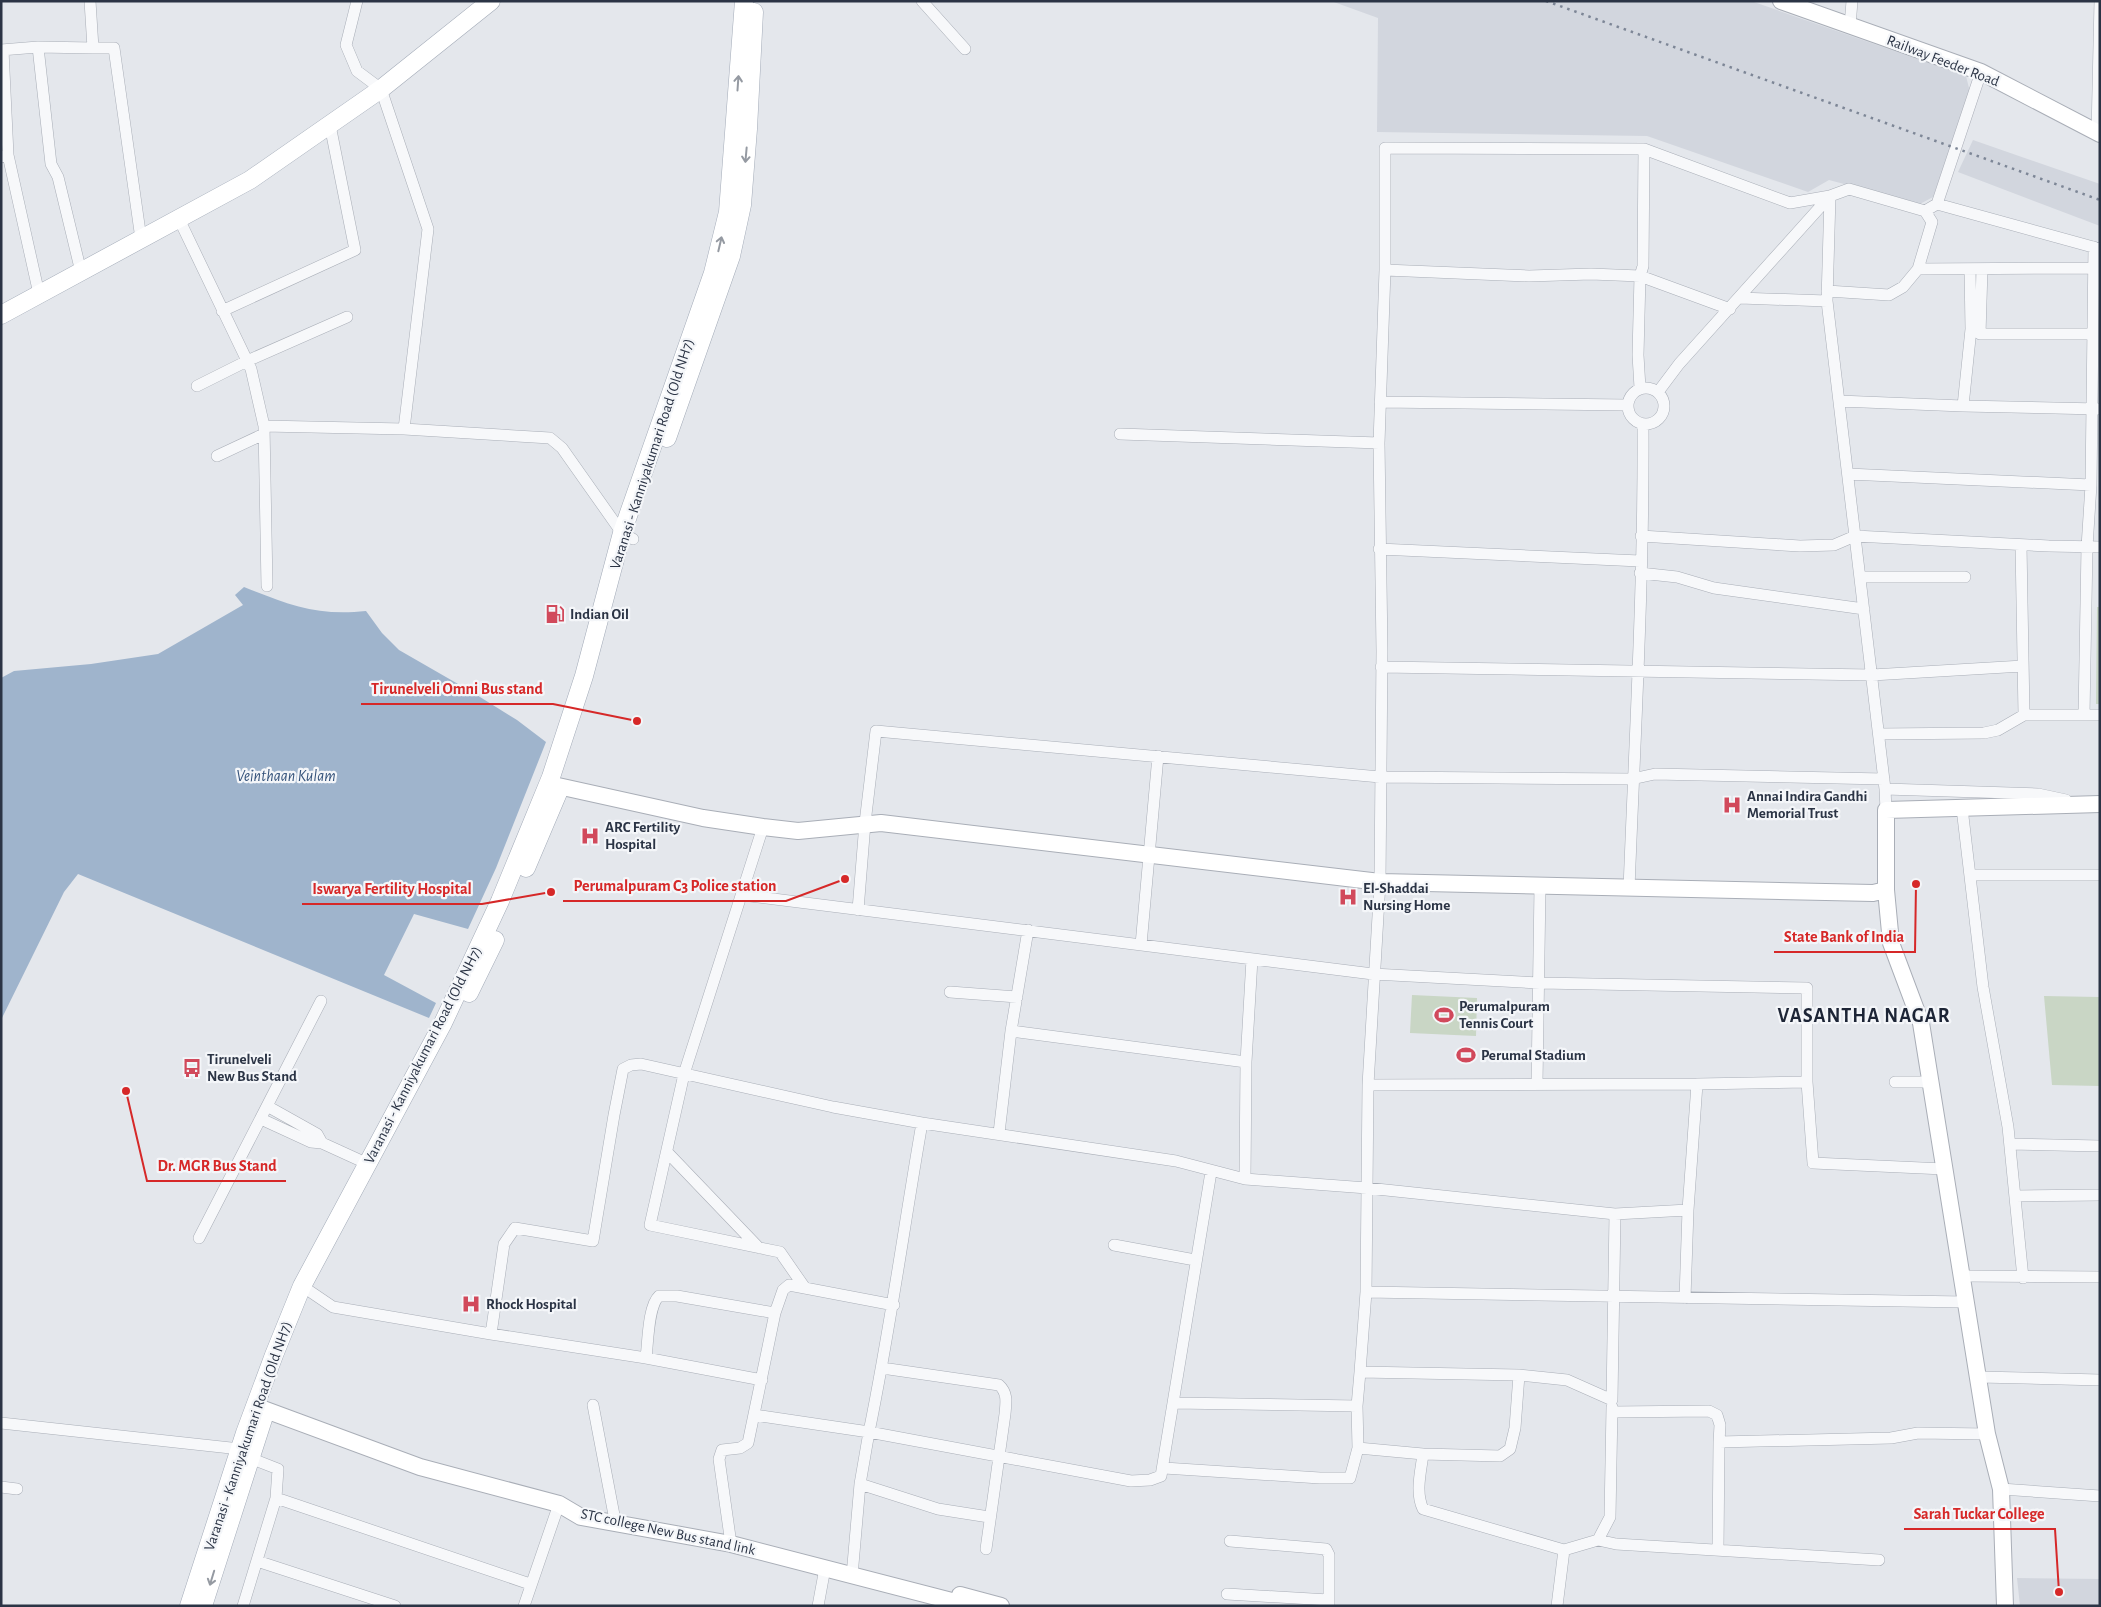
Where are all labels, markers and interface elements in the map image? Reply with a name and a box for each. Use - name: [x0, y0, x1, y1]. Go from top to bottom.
- street label: Railway Feeder Road: [1885, 33, 2002, 89]
- one-way arrow: [733, 75, 742, 91]
- one-way arrow: [741, 146, 751, 162]
- one-way arrow: [716, 236, 725, 252]
- street label: Varanasi - Kanniyakumari Road (Old NH7): [608, 337, 696, 571]
- fuel station icon: Indian Oil: [544, 603, 566, 625]
- place label: Indian Oil: [570, 607, 629, 622]
- callout: Tirunelveli Omni Bus stand: [361, 673, 553, 704]
- text: Tirunelveli Omni Bus stand: [371, 681, 543, 697]
- water label: Veinthaan Kulam: [236, 768, 336, 784]
- place label: Annai Indira Gandhi Memorial Trust: [1747, 789, 1867, 821]
- hospital icon: Annai Indira Gandhi Memorial Trust: [1721, 794, 1743, 816]
- place label: ARC Fertility Hospital: [605, 820, 680, 852]
- hospital icon: ARC Fertility Hospital: [579, 825, 601, 847]
- callout: Perumalpuram C3 Police station: [563, 870, 786, 901]
- callout: Iswarya Fertility Hospital: [302, 873, 482, 904]
- text: Perumalpuram C3 Police station: [574, 878, 776, 894]
- text: Iswarya Fertility Hospital: [312, 881, 472, 898]
- place label: El-Shaddai Nursing Home: [1363, 881, 1450, 913]
- hospital icon: El-Shaddai Nursing Home: [1337, 886, 1359, 908]
- callout: State Bank of India: [1774, 921, 1915, 952]
- text: State Bank of India: [1784, 929, 1905, 945]
- street label: Varanasi - Kanniyakumari Road (Old NH7): [361, 944, 485, 1166]
- place label: Perumalpuram Tennis Court: [1459, 999, 1550, 1031]
- sports icon: Perumalpuram Tennis Court: [1433, 1004, 1455, 1026]
- district label: VASANTHA NAGAR: [1778, 1006, 1950, 1026]
- sports icon: Perumal Stadium: [1455, 1044, 1477, 1066]
- place label: Perumal Stadium: [1481, 1048, 1586, 1063]
- place label: Tirunelveli New Bus Stand: [207, 1052, 297, 1084]
- bus stop icon: Tirunelveli New Bus Stand: [181, 1057, 203, 1079]
- callout: Dr. MGR Bus Stand: [147, 1150, 286, 1181]
- text: Dr. MGR Bus Stand: [157, 1158, 277, 1174]
- hospital icon: Rhock Hospital: [460, 1293, 482, 1315]
- place label: Rhock Hospital: [486, 1297, 577, 1312]
- street label: Varanasi - Kanniyakumari Road (Old NH7): [202, 1319, 294, 1553]
- callout: Sarah Tuckar College: [1904, 1498, 2055, 1529]
- street label: STC college New Bus stand link: [579, 1506, 757, 1558]
- text: Sarah Tuckar College: [1913, 1506, 2045, 1522]
- one-way arrow: [206, 1570, 216, 1586]

